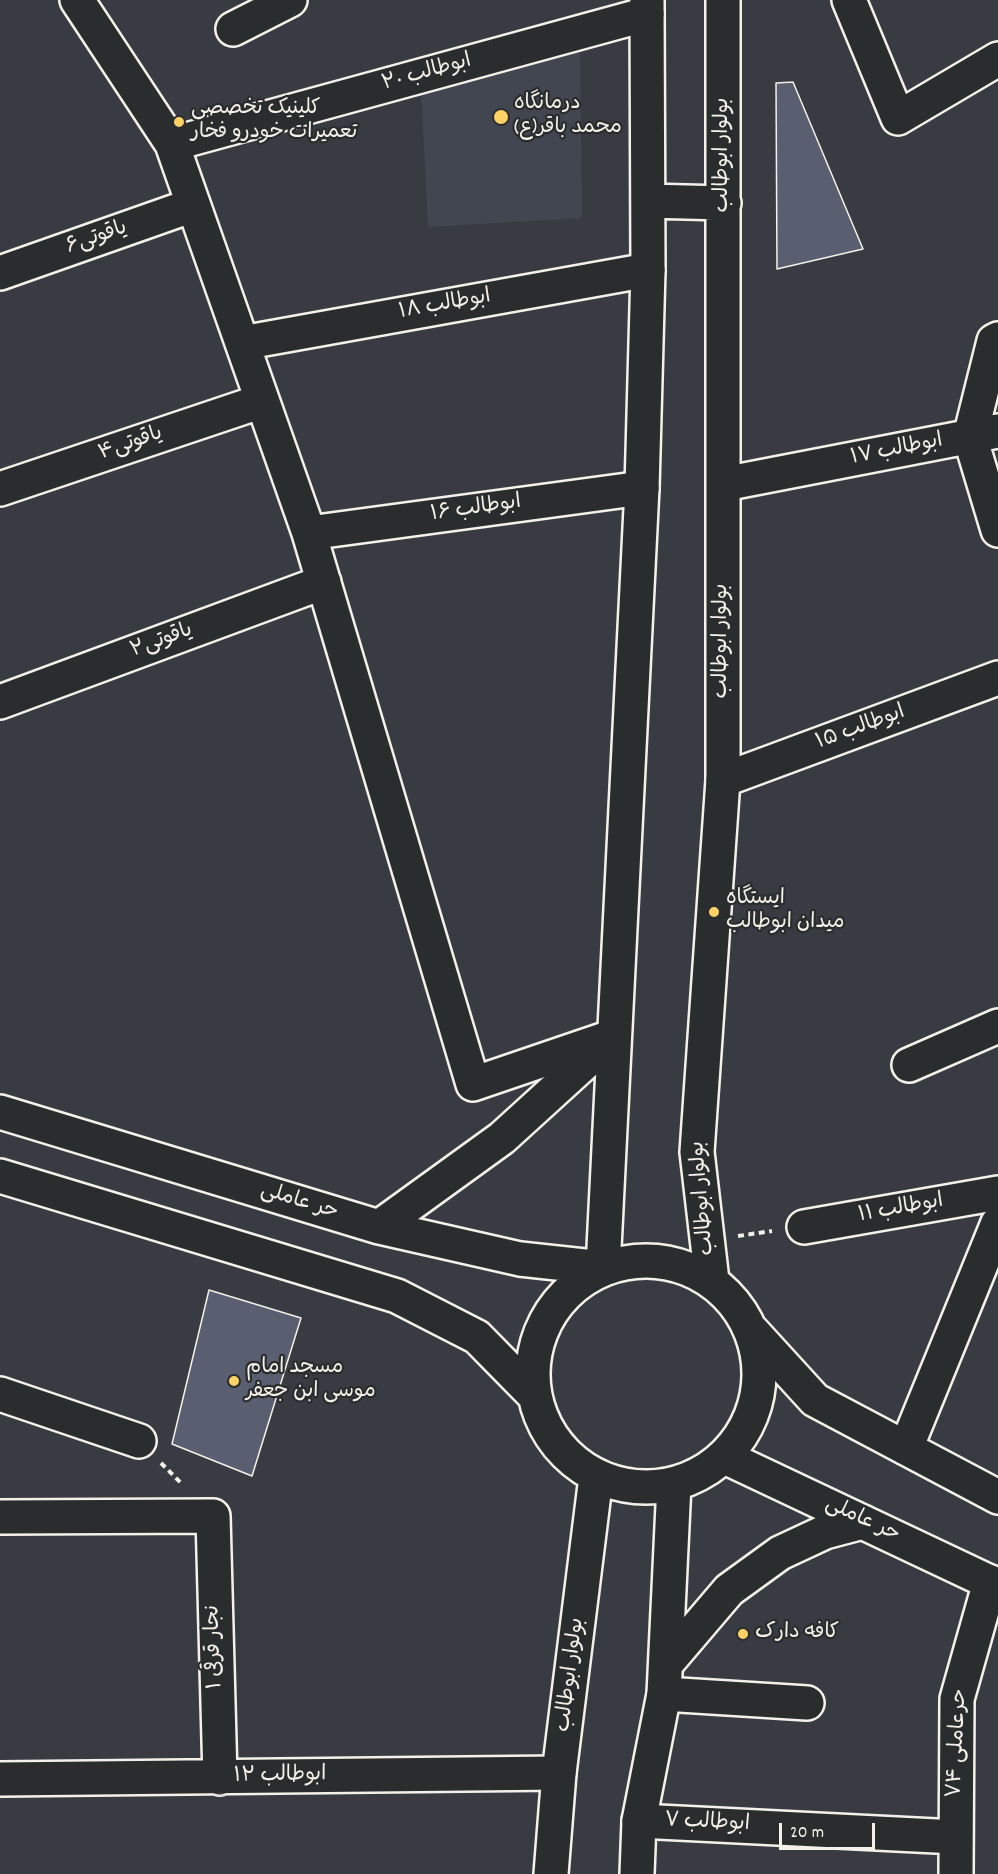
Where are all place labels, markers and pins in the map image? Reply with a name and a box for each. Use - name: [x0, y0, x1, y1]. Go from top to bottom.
- place label: درمانگاه محمد باقر(ع): [514, 92, 622, 142]
- place label: کلینیک تخصصی تعمیرات خودرو فخار: [191, 97, 357, 147]
- marker: درمانگاه محمد باقر(ع): [492, 108, 510, 126]
- marker: کلینیک تخصصی تعمیرات خودرو فخار: [172, 115, 186, 129]
- place label: ایستگاه میدان ابوطالب: [726, 887, 845, 937]
- marker: ایستگاه میدان ابوطالب: [707, 905, 721, 919]
- place label: مسجد امام موسی ابن جعفر: [246, 1356, 376, 1406]
- marker: مسجد امام موسی ابن جعفر: [227, 1374, 241, 1388]
- place label: کافه دارک: [755, 1621, 839, 1647]
- marker: کافه دارک: [736, 1627, 750, 1641]

